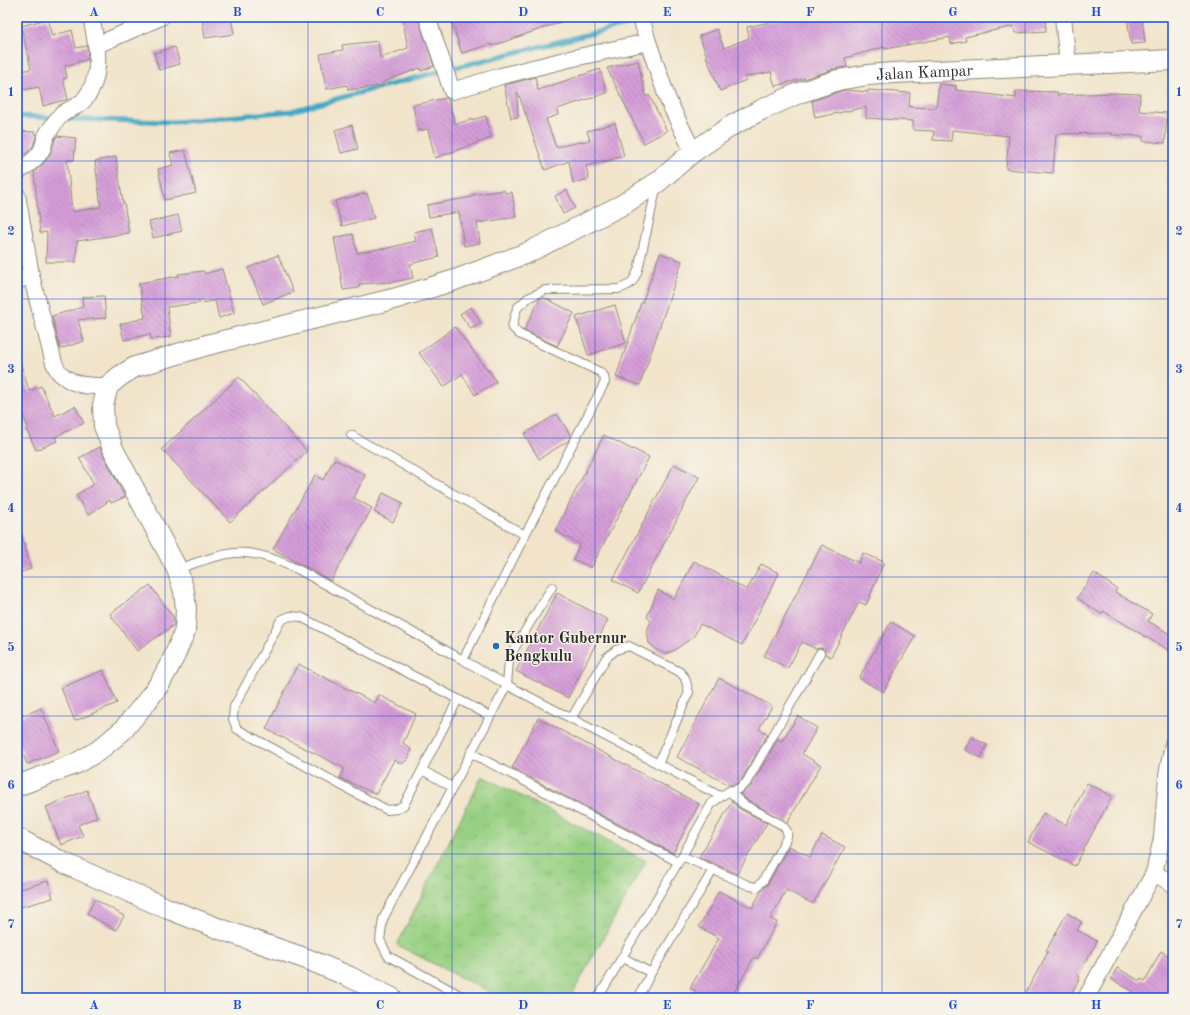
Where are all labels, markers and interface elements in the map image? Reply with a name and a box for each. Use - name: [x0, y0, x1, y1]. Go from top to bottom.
- text: A: [89, 6, 99, 19]
- text: B: [232, 6, 242, 19]
- text: C: [376, 6, 384, 19]
- text: D: [518, 6, 528, 19]
- text: E: [663, 6, 672, 19]
- text: F: [806, 6, 815, 19]
- text: G: [948, 6, 958, 19]
- text: H: [1091, 6, 1102, 19]
- street label: Jalan Kampar: [875, 63, 974, 84]
- text: 1: [7, 86, 15, 99]
- text: 1: [1175, 86, 1183, 99]
- text: 2: [7, 225, 15, 238]
- text: 2: [1175, 225, 1183, 238]
- text: 3: [7, 363, 15, 376]
- text: 3: [1175, 363, 1183, 376]
- text: 4: [7, 502, 15, 515]
- text: 4: [1175, 502, 1183, 515]
- place label: Kantor Gubernur Bengkulu: [504, 631, 627, 665]
- text: 5: [7, 641, 15, 654]
- marker: Kantor Gubernur Bengkulu: [491, 641, 501, 651]
- text: 5: [1175, 641, 1183, 654]
- text: 6: [7, 779, 15, 792]
- text: 6: [1175, 779, 1183, 792]
- text: 7: [7, 918, 15, 931]
- text: 7: [1175, 918, 1183, 931]
- text: A: [89, 999, 99, 1012]
- text: B: [232, 999, 242, 1012]
- text: C: [376, 999, 384, 1012]
- text: D: [518, 999, 528, 1012]
- text: E: [663, 999, 672, 1012]
- text: F: [806, 999, 815, 1012]
- text: G: [948, 999, 958, 1012]
- text: H: [1091, 999, 1102, 1012]

